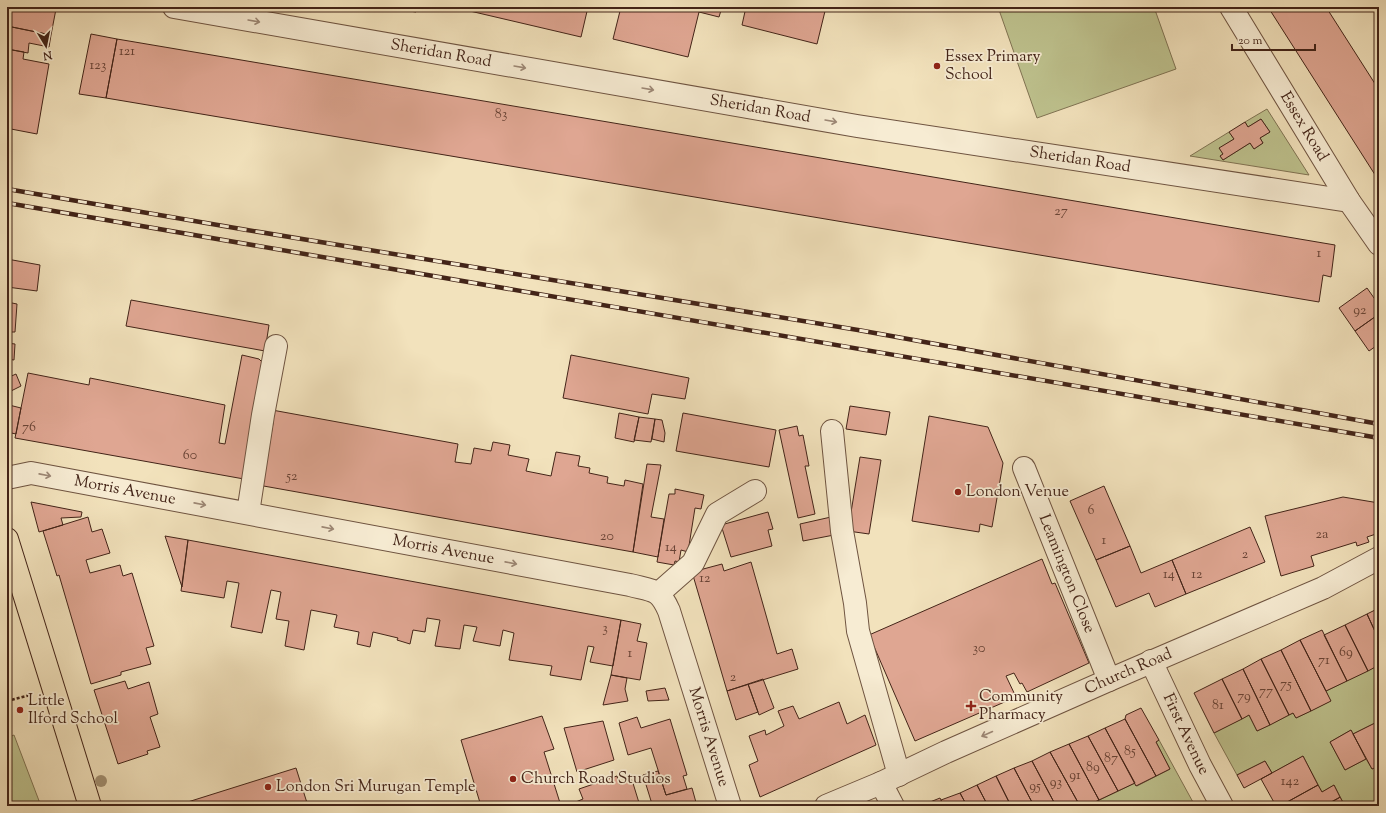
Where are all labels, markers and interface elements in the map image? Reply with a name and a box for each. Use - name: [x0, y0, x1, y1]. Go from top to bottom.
- one-way arrow: [247, 17, 260, 25]
- north arrow: [26, 26, 66, 66]
- scale bar: [1232, 26, 1315, 52]
- text: 20 m: [1238, 32, 1263, 50]
- street label: Sheridan Road: [389, 33, 493, 74]
- house number: 121: [119, 42, 135, 62]
- text: N: [42, 46, 54, 64]
- place label: Essex Primary School: [945, 46, 1040, 87]
- house number: 123: [90, 56, 107, 76]
- marker: Essex Primary School: [932, 61, 942, 71]
- one-way arrow: [513, 63, 526, 71]
- one-way arrow: [641, 86, 654, 94]
- street label: Essex Road: [1274, 87, 1334, 166]
- street label: Sheridan Road: [708, 89, 812, 129]
- house number: 83: [495, 105, 508, 125]
- one-way arrow: [824, 118, 837, 126]
- street label: Sheridan Road: [1028, 141, 1132, 179]
- house number: 27: [1054, 202, 1068, 222]
- house number: 1: [1317, 244, 1322, 264]
- house number: 92: [1353, 301, 1367, 321]
- house number: 76: [22, 418, 36, 438]
- house number: 60: [183, 446, 197, 466]
- house number: 52: [285, 467, 298, 487]
- street label: Morris Avenue: [72, 470, 178, 511]
- one-way arrow: [38, 472, 51, 480]
- place label: London Venue: [966, 481, 1069, 504]
- marker: London Venue: [953, 487, 963, 497]
- one-way arrow: [193, 501, 206, 509]
- house number: 6: [1088, 501, 1095, 521]
- street label: Leamington Close: [1032, 511, 1101, 637]
- one-way arrow: [321, 525, 334, 533]
- house number: 2a: [1315, 525, 1329, 545]
- house number: 20: [600, 527, 614, 547]
- street label: Morris Avenue: [391, 529, 496, 571]
- house number: 1: [1102, 531, 1107, 551]
- house number: 14: [665, 538, 677, 558]
- house number: 2: [1242, 545, 1249, 565]
- one-way arrow: [504, 559, 517, 567]
- house number: 14: [1163, 565, 1175, 585]
- house number: 12: [1191, 565, 1203, 585]
- house number: 12: [699, 569, 711, 589]
- house number: 3: [602, 619, 608, 639]
- house number: 30: [973, 639, 985, 659]
- street label: Church Road: [1081, 643, 1176, 701]
- house number: 69: [1339, 643, 1353, 663]
- house number: 1: [628, 644, 633, 664]
- house number: 71: [1318, 651, 1330, 671]
- house number: 2: [730, 668, 737, 688]
- house number: 75: [1280, 675, 1292, 695]
- house number: 77: [1259, 682, 1273, 702]
- street label: Morris Avenue: [682, 684, 735, 790]
- place label: Community Pharmacy: [979, 686, 1063, 727]
- house number: 79: [1237, 687, 1251, 707]
- place label: Little Ilford School: [28, 690, 118, 731]
- street label: First Avenue: [1156, 690, 1215, 779]
- house number: 81: [1212, 696, 1224, 716]
- marker: Community Pharmacy: [966, 701, 976, 711]
- marker: Little Ilford School: [15, 705, 25, 715]
- one-way arrow: [982, 731, 994, 738]
- house number: 85: [1124, 742, 1136, 762]
- house number: 87: [1104, 749, 1118, 769]
- house number: 89: [1086, 758, 1100, 778]
- house number: 91: [1069, 766, 1081, 786]
- place label: Church Road Studios: [521, 768, 670, 791]
- house number: 142: [1281, 772, 1300, 792]
- house number: 93: [1050, 773, 1063, 793]
- marker: Church Road Studios: [508, 774, 518, 784]
- place label: London Sri Murugan Temple: [276, 776, 476, 799]
- house number: 95: [1029, 777, 1041, 797]
- marker: London Sri Murugan Temple: [263, 782, 273, 792]

